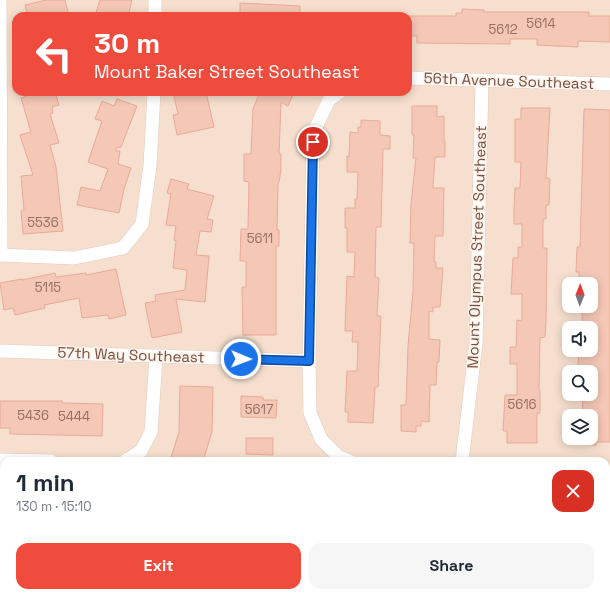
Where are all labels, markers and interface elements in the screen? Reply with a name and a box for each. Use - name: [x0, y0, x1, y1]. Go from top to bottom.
- house number: 5614: [526, 15, 556, 32]
- house number: 5612: [489, 21, 518, 38]
- text: 30 m: [94, 25, 160, 61]
- icon: left: [28, 28, 80, 80]
- text: Mount Baker Street Southeast: [94, 60, 360, 83]
- street label: 56th Avenue Southeast: [423, 68, 595, 93]
- pin: [296, 125, 330, 159]
- street label: Mount Olympus Street Southeast: [463, 125, 490, 369]
- icon: arrive: [302, 131, 324, 153]
- house number: 5536: [27, 214, 59, 231]
- house number: 5611: [247, 230, 273, 247]
- north arrow: [562, 277, 598, 313]
- map controls: [562, 277, 598, 445]
- house number: 5115: [35, 279, 61, 296]
- button: sound: [562, 321, 598, 357]
- position arrow: [220, 338, 262, 380]
- street label: 57th Way Southeast: [57, 342, 205, 367]
- button: search: [562, 365, 598, 401]
- house number: 5616: [507, 396, 537, 413]
- house number: 5617: [245, 401, 273, 418]
- house number: 5436: [17, 407, 49, 424]
- house number: 5444: [58, 408, 90, 425]
- button: layers: [562, 409, 598, 445]
- text: 1 min: [16, 467, 75, 498]
- button: close: [552, 470, 594, 512]
- text: 130 m · 15:10: [16, 498, 92, 515]
- button: Exit: [16, 543, 301, 589]
- button: Share: [309, 543, 594, 589]

